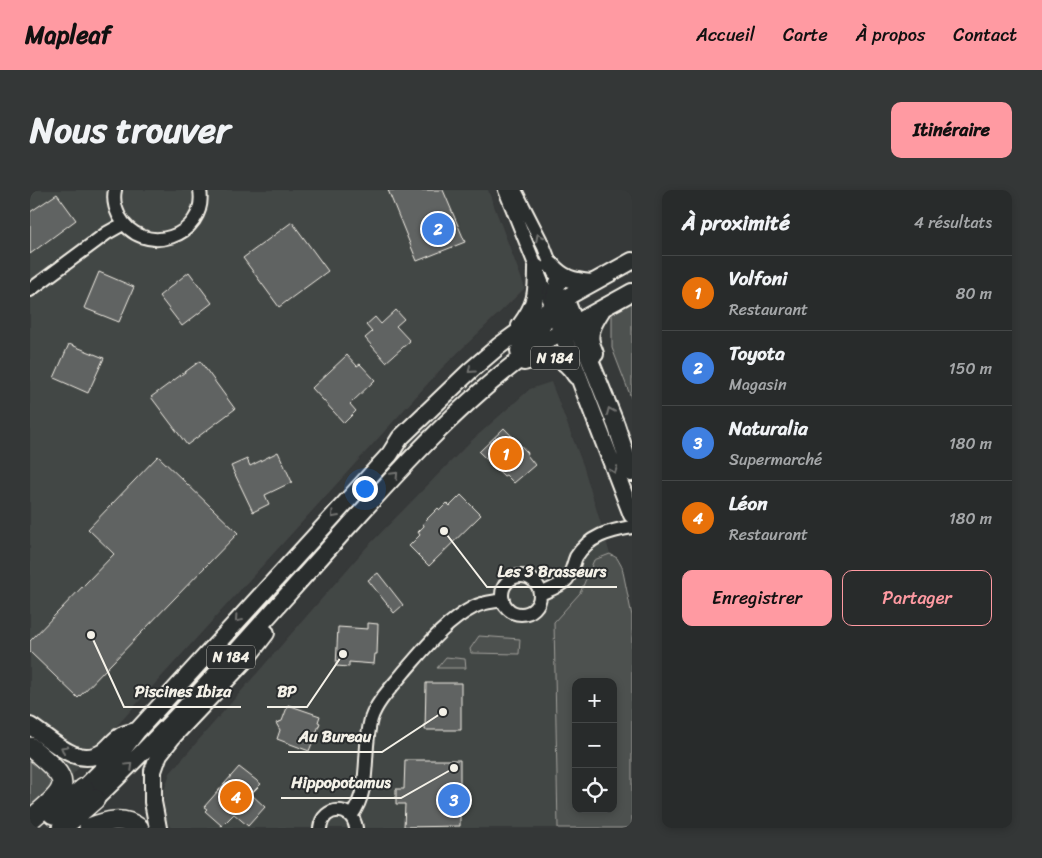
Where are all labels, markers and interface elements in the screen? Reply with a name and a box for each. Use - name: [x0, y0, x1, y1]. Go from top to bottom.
- text: Mapleaf: [25, 14, 111, 56]
- text: Accueil: [696, 19, 755, 51]
- text: Carte: [783, 19, 828, 51]
- text: À propos: [856, 19, 925, 51]
- text: Contact: [953, 19, 1017, 51]
- text: Nous trouver: [30, 99, 230, 161]
- button: Itinéraire: [891, 102, 1012, 158]
- text: À proximité: [682, 204, 790, 242]
- text: 4 résultats: [914, 208, 992, 237]
- pin: 2: [422, 210, 454, 248]
- one-way arrow: [535, 233, 545, 242]
- text: Volfoni: [729, 262, 787, 295]
- text: 1: [695, 279, 701, 308]
- text: 80 m: [956, 279, 992, 308]
- text: Restaurant: [729, 295, 808, 324]
- text: Toyota: [729, 337, 785, 370]
- road number: N 184: [531, 346, 579, 370]
- text: 2: [693, 354, 703, 383]
- text: 150 m: [949, 354, 992, 383]
- one-way arrow: [468, 364, 477, 373]
- text: Magasin: [729, 370, 787, 399]
- one-way arrow: [606, 407, 617, 416]
- text: Naturalia: [729, 412, 808, 445]
- text: 3: [694, 429, 702, 458]
- text: 180 m: [949, 429, 992, 458]
- pin: 1: [490, 435, 522, 473]
- text: Supermarché: [729, 445, 822, 474]
- one-way arrow: [608, 465, 618, 474]
- one-way arrow: [390, 472, 399, 481]
- your location: [352, 476, 378, 502]
- text: Léon: [729, 487, 767, 520]
- text: 4: [693, 504, 703, 533]
- text: 180 m: [949, 504, 992, 533]
- one-way arrow: [331, 509, 340, 518]
- text: Restaurant: [729, 520, 808, 549]
- callout: Les 3 Brasseurs: [487, 556, 617, 587]
- text: Les 3 Brasseurs: [498, 557, 607, 586]
- button: Enregistrer: [682, 570, 832, 626]
- button: Partager: [842, 570, 992, 626]
- one-way arrow: [235, 614, 244, 623]
- road number: N 184: [207, 646, 255, 668]
- callout: Piscines Ibiza: [124, 676, 241, 707]
- callout: BP: [267, 676, 307, 707]
- text: Piscines Ibiza: [135, 677, 232, 706]
- text: BP: [277, 677, 297, 706]
- map controls: [572, 678, 617, 813]
- button: +: [572, 678, 617, 723]
- callout: Au Bureau: [288, 721, 382, 752]
- text: Au Bureau: [298, 722, 372, 751]
- button: −: [572, 723, 617, 768]
- one-way arrow: [60, 746, 69, 756]
- one-way arrow: [124, 763, 133, 772]
- callout: Hippopotamus: [281, 767, 401, 798]
- text: Hippopotamus: [290, 768, 391, 797]
- button: locate: [572, 768, 617, 813]
- pin: 4: [220, 778, 252, 816]
- pin: 3: [438, 781, 470, 819]

